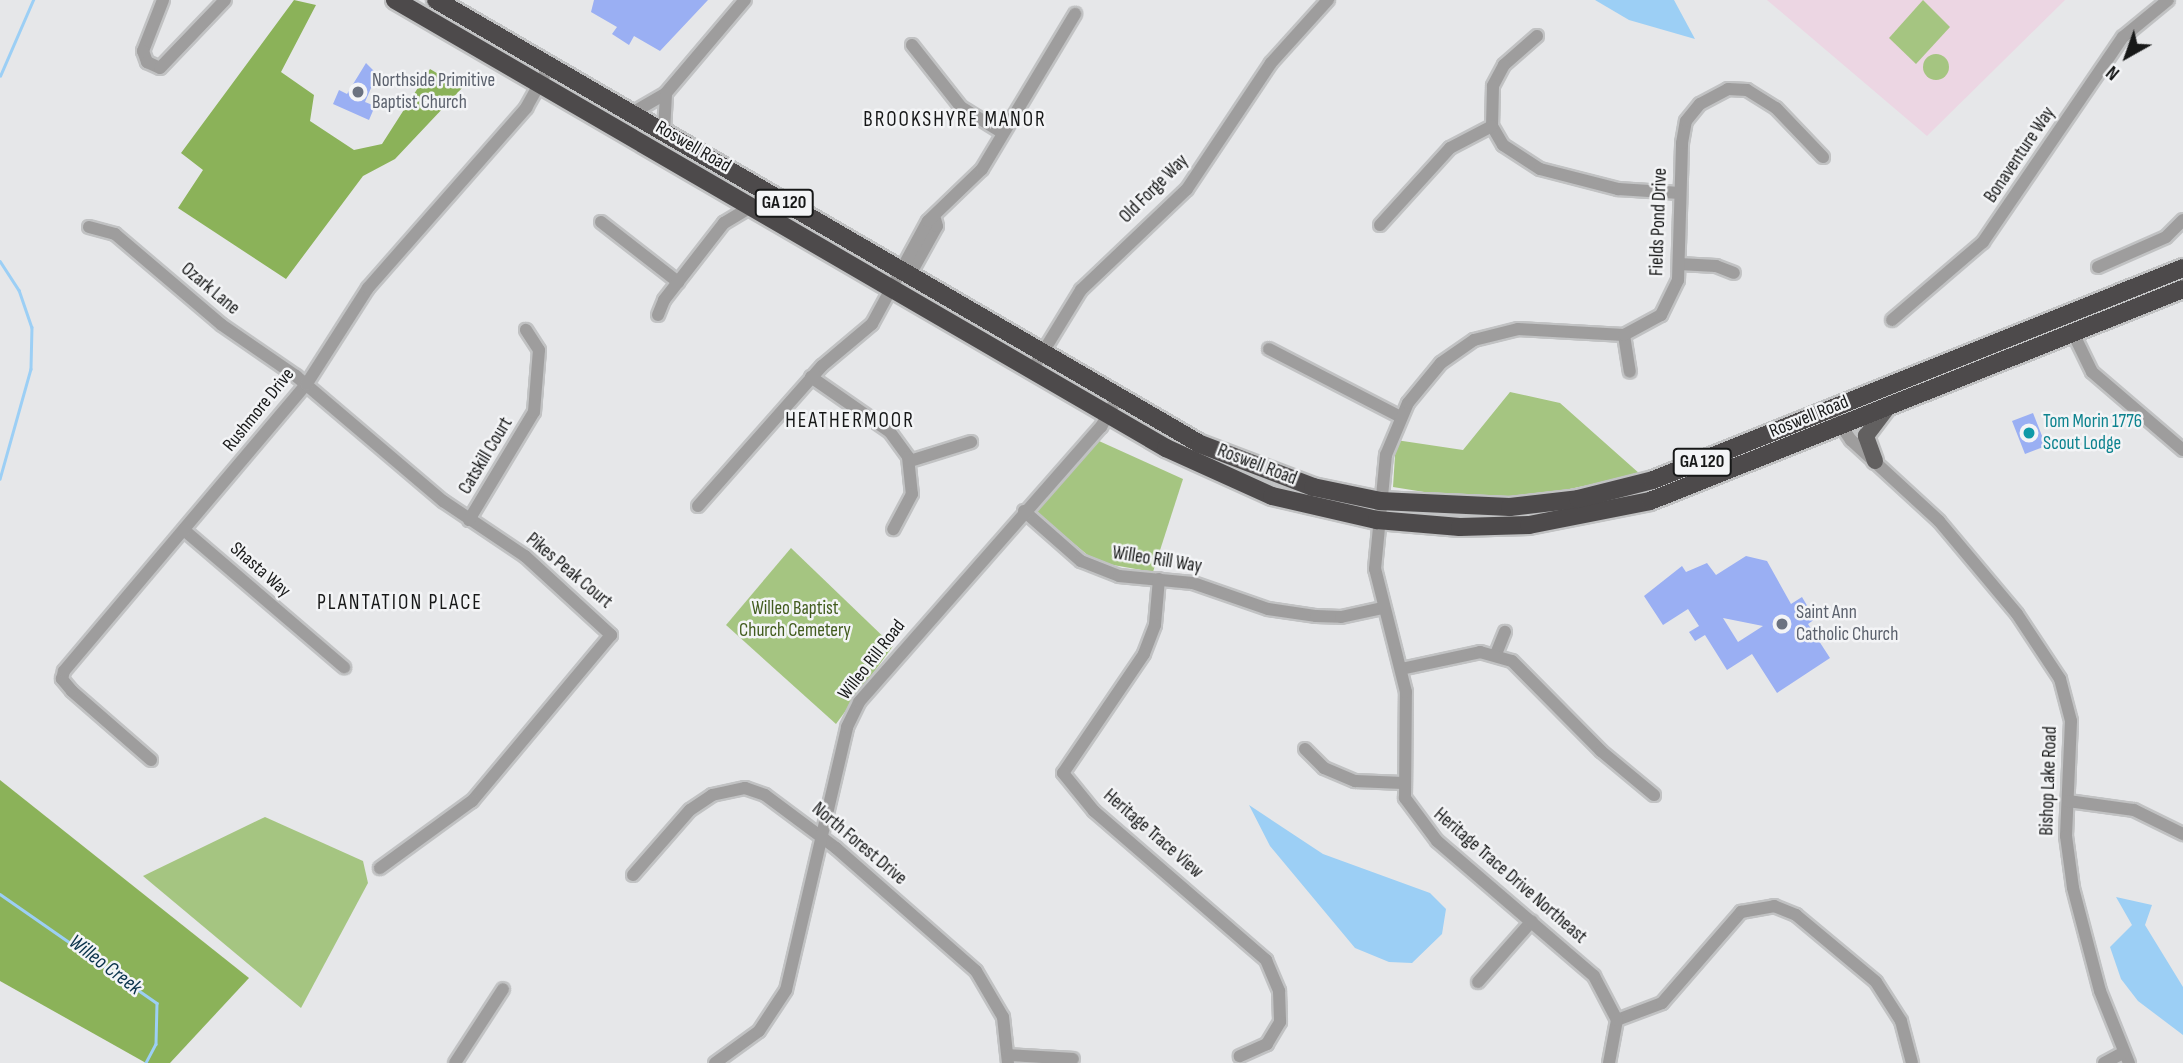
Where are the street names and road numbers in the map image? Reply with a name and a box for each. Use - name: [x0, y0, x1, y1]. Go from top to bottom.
- street label: Bonaventure Way: [1980, 103, 2060, 207]
- street label: Roswell Road: [651, 116, 735, 178]
- street label: Old Forge Way: [1115, 150, 1193, 228]
- street label: Fields Pond Drive: [1646, 168, 1672, 276]
- road number: GA 120: [754, 188, 814, 218]
- street label: Ozark Lane: [176, 258, 244, 320]
- street label: Rushmore Drive: [218, 364, 300, 456]
- street label: Roswell Road: [1766, 391, 1852, 443]
- street label: Catskill Court: [454, 413, 518, 499]
- street label: Roswell Road: [1214, 439, 1300, 491]
- road number: GA 120: [1672, 448, 1732, 476]
- street label: Pikes Peak Court: [521, 528, 617, 614]
- street label: Shasta Way: [225, 538, 295, 602]
- street label: Willeo Rill Way: [1111, 542, 1203, 578]
- street label: Willeo Rill Road: [834, 615, 910, 705]
- street label: Bishop Lake Road: [2036, 726, 2062, 836]
- street label: Heritage Trace View: [1098, 784, 1208, 884]
- street label: North Forest Drive: [807, 798, 911, 890]
- street label: Heritage Trace Drive Northeast: [1429, 803, 1591, 949]

